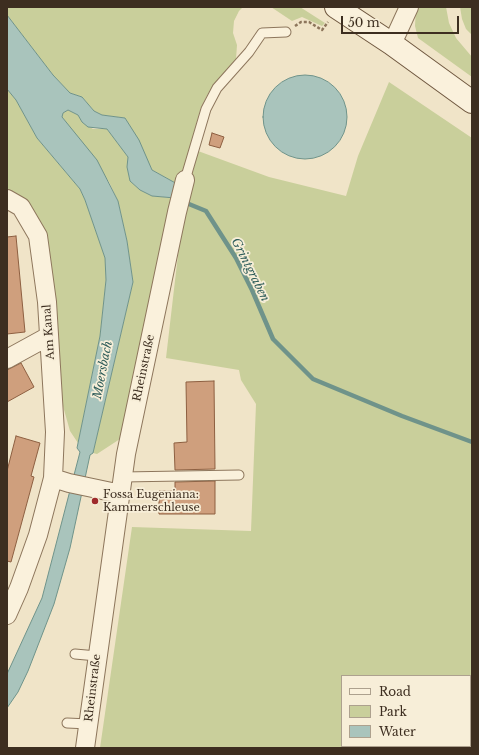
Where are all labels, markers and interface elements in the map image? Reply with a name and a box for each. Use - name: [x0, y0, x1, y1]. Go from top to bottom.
- scale bar: [343, 8, 461, 34]
- text: 50 m: [348, 15, 380, 30]
- water label: Grintgraben: [228, 236, 272, 304]
- street label: Am Kanal: [40, 304, 58, 360]
- street label: Rheinstraße: [130, 333, 158, 403]
- water label: Moersbach: [90, 340, 116, 400]
- place label: Fossa Eugeniana: Kammerschleuse: [103, 488, 200, 514]
- marker: Fossa Eugeniana: Kammerschleuse: [90, 496, 100, 506]
- street label: Rheinstraße: [82, 653, 104, 723]
- legend: [341, 675, 471, 747]
- text: Road: [379, 684, 411, 699]
- text: Park: [379, 704, 407, 719]
- text: Water: [379, 724, 416, 739]

